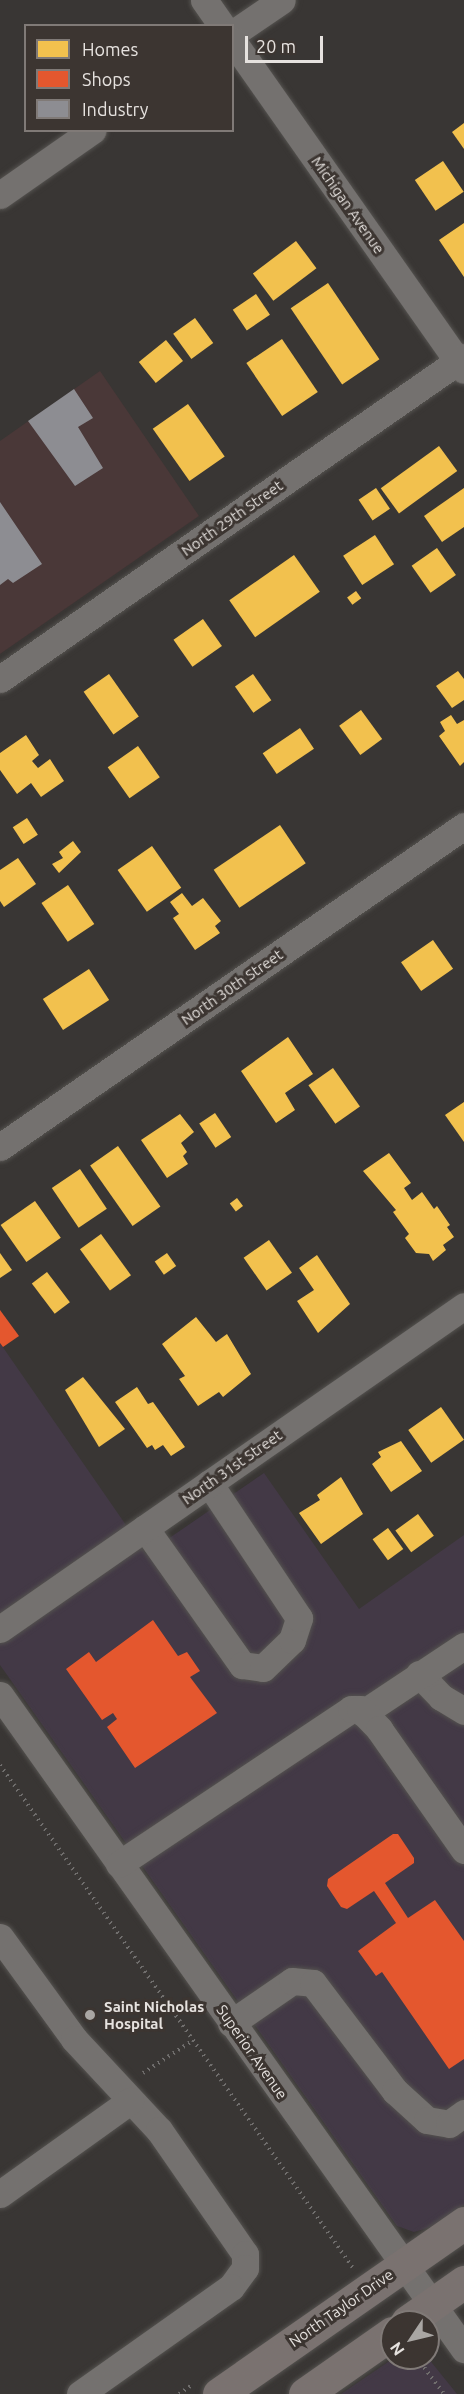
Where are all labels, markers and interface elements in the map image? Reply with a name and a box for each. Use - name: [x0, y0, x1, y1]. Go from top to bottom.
- legend: [24, 24, 234, 132]
- scale bar: [248, 24, 326, 62]
- text: 20 m: [256, 36, 296, 56]
- text: Homes: [82, 39, 138, 59]
- text: Shops: [82, 69, 131, 89]
- text: Industry: [82, 99, 148, 119]
- street label: Michigan Avenue: [308, 153, 388, 257]
- street label: North 29th Street: [178, 476, 286, 560]
- street label: North 30th Street: [178, 945, 286, 1029]
- street label: North 31st Street: [179, 1426, 285, 1508]
- place label: Saint Nicholas Hospital: [104, 1997, 204, 2032]
- street label: Superior Avenue: [213, 2001, 291, 2103]
- marker: Saint Nicholas Hospital: [81, 2006, 99, 2024]
- street label: North Taylor Drive: [285, 2265, 397, 2351]
- north arrow: [380, 2310, 440, 2370]

